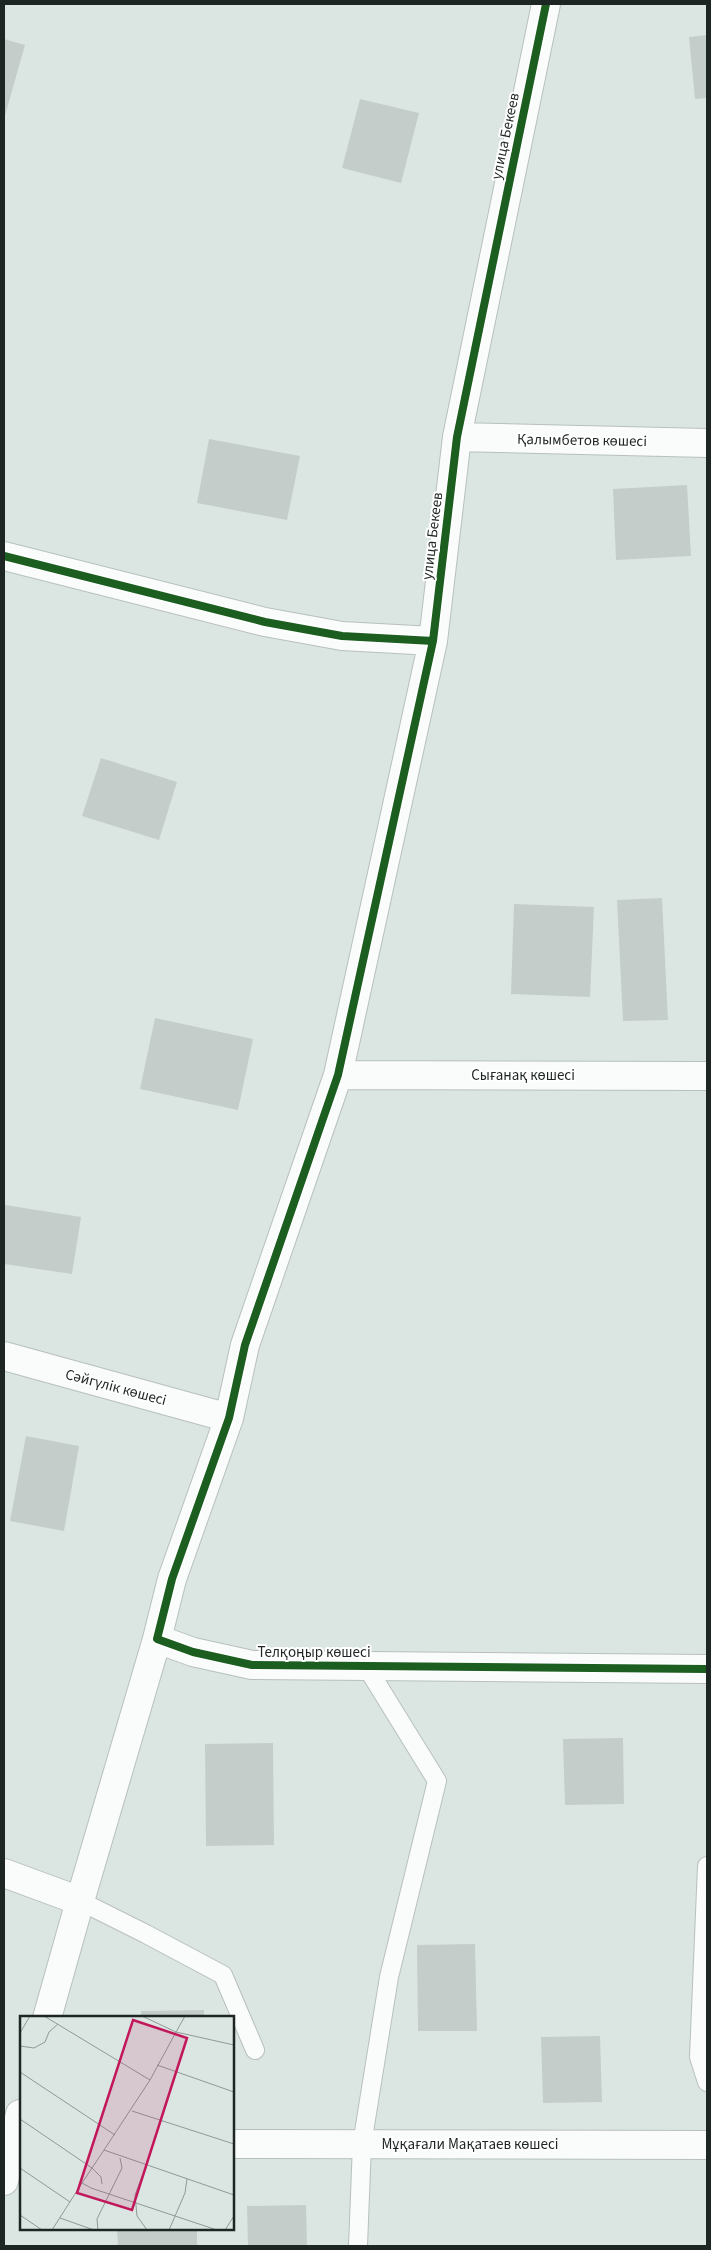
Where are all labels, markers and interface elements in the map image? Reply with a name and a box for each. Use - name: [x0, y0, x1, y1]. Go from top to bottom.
- street label: улица Бекеев: [486, 90, 525, 181]
- street label: Қалымбетов көшесі: [517, 429, 647, 452]
- street label: улица Бекеев: [417, 491, 448, 581]
- street label: Сығанақ көшесі: [471, 1065, 575, 1086]
- street label: Сәйгүлік көшесі: [63, 1364, 169, 1411]
- street label: Телқоңыр көшесі: [257, 1642, 371, 1663]
- inset map: [20, 2016, 234, 2230]
- street label: Мұқағали Мақатаев көшесі: [381, 2134, 559, 2155]

